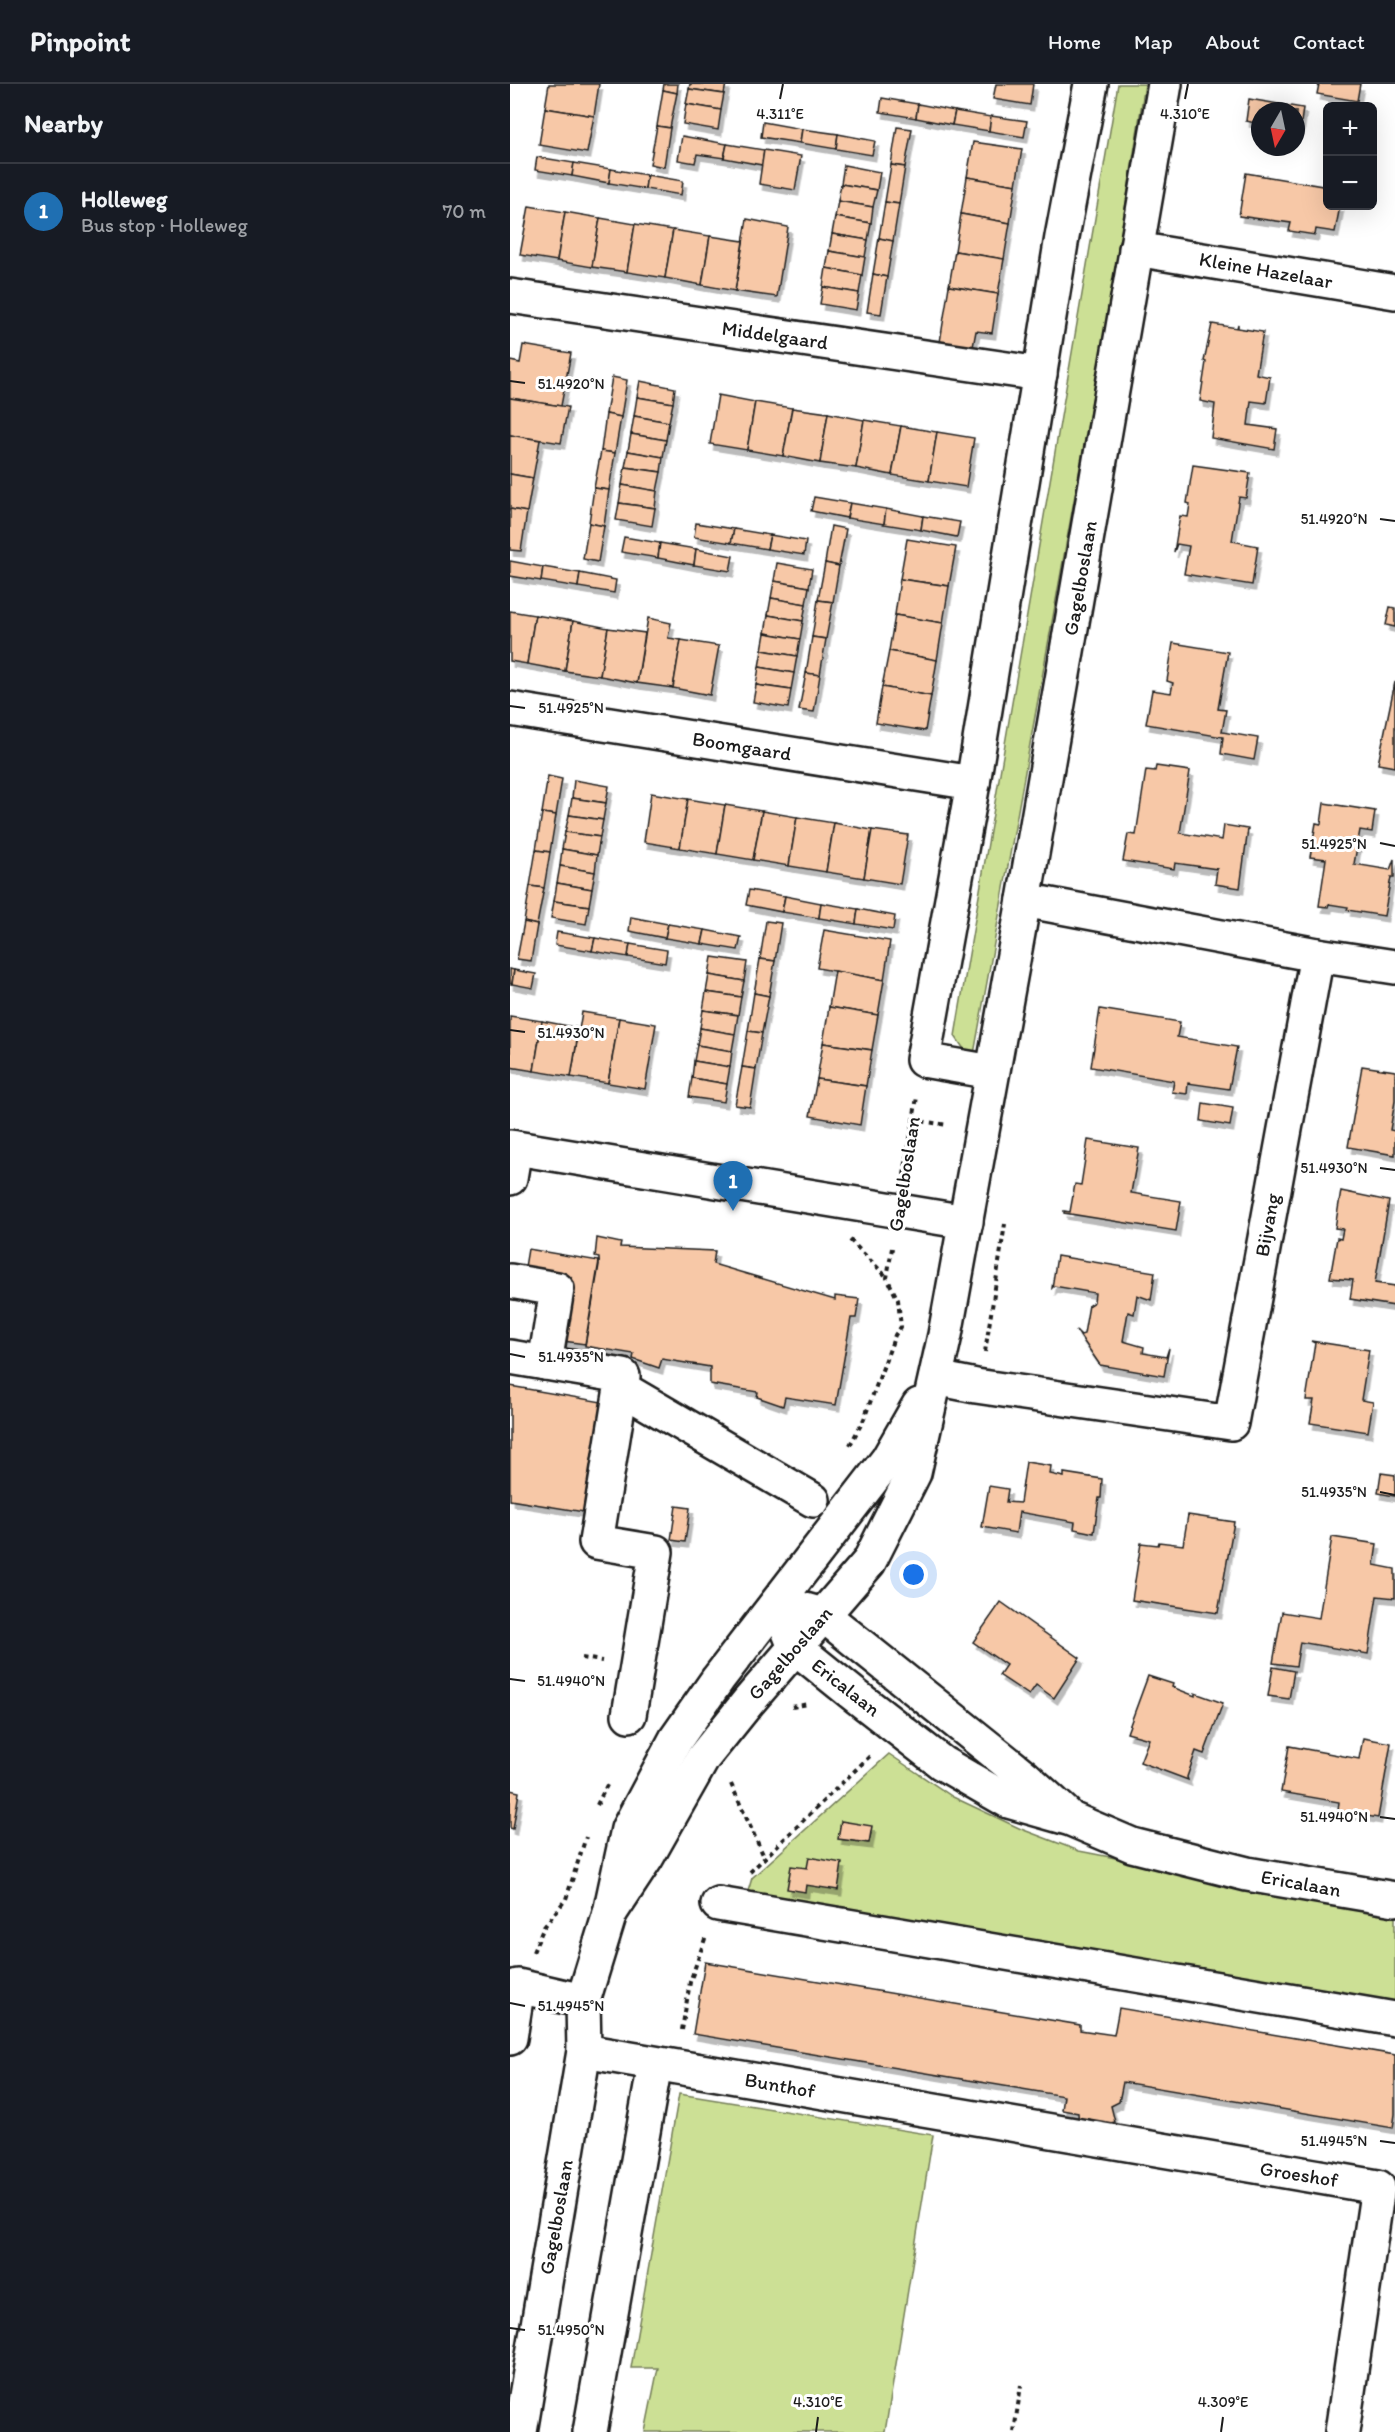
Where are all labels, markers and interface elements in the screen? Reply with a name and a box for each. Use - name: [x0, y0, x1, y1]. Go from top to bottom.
- text: Pinpoint: [30, 24, 131, 58]
- text: Home: [1048, 29, 1101, 54]
- text: Map: [1134, 29, 1173, 54]
- text: About: [1206, 29, 1260, 54]
- text: Contact: [1293, 29, 1365, 54]
- north arrow: [1251, 102, 1305, 156]
- map controls: [1323, 102, 1377, 210]
- button: +: [1323, 102, 1377, 156]
- text: 4.311°E: [756, 105, 804, 123]
- text: 4.310°E: [1160, 105, 1210, 123]
- text: Nearby: [24, 107, 103, 139]
- button: −: [1323, 156, 1377, 210]
- text: Holleweg: [81, 186, 167, 213]
- text: 1: [39, 199, 48, 223]
- text: 70 m: [442, 199, 486, 223]
- text: Bus stop · Holleweg: [81, 213, 248, 237]
- street label: Kleine Hazelaar: [1197, 246, 1335, 294]
- street label: Middelgaard: [720, 316, 830, 354]
- text: 51.4920°N: [537, 375, 605, 393]
- text: 51.4920°N: [1300, 510, 1368, 528]
- street label: Gagelboslaan: [1058, 519, 1102, 637]
- text: 51.4925°N: [538, 699, 604, 717]
- street label: Boomgaard: [691, 726, 793, 766]
- text: 51.4925°N: [1301, 835, 1367, 853]
- text: 51.4930°N: [537, 1024, 605, 1042]
- street label: Gagelboslaan: [883, 1115, 925, 1233]
- text: 51.4930°N: [1300, 1159, 1368, 1177]
- pin: 1: [714, 1162, 752, 1211]
- street label: Bijvang: [1250, 1191, 1284, 1258]
- text: 51.4935°N: [538, 1348, 604, 1366]
- text: 51.4935°N: [1301, 1483, 1367, 1501]
- your location: [899, 1560, 928, 1589]
- street label: Gagelboslaan: [743, 1601, 837, 1705]
- street label: Ericalaan: [807, 1653, 885, 1721]
- text: 51.4940°N: [537, 1672, 605, 1690]
- text: 51.4940°N: [1300, 1808, 1368, 1826]
- street label: Ericalaan: [1259, 1864, 1343, 1902]
- text: 51.4945°N: [538, 1997, 604, 2015]
- street label: Bunthof: [743, 2067, 818, 2103]
- text: 51.4945°N: [1301, 2132, 1367, 2150]
- street label: Groeshof: [1258, 2156, 1340, 2192]
- street label: Gagelboslaan: [534, 2158, 578, 2276]
- text: 51.4950°N: [537, 2321, 605, 2339]
- text: 4.310°E: [793, 2393, 843, 2411]
- text: 4.309°E: [1198, 2393, 1248, 2411]

